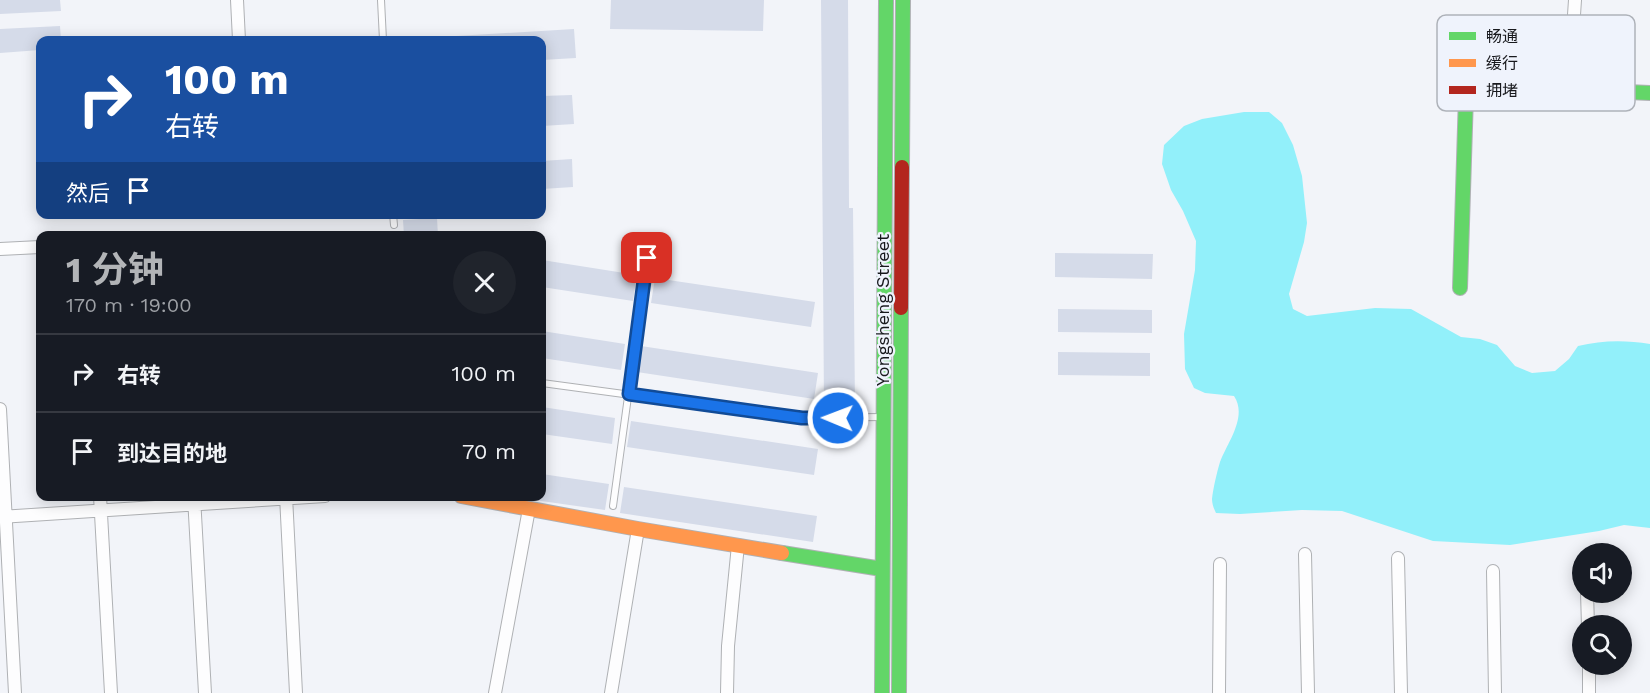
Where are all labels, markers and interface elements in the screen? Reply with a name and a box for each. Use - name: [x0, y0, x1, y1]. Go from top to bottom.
- legend: [1437, 15, 1635, 111]
- text: 畅通: [1486, 27, 1518, 46]
- text: 缓行: [1486, 54, 1518, 73]
- text: 100 m: [165, 55, 289, 104]
- icon: right: [66, 60, 144, 138]
- text: 拥堵: [1486, 81, 1518, 100]
- text: 右转: [165, 111, 219, 143]
- icon: arrive: [122, 174, 155, 207]
- text: 然后: [66, 181, 110, 206]
- pin: [621, 232, 672, 283]
- street label: Yongsheng Street: [872, 233, 893, 386]
- icon: arrive: [630, 241, 663, 274]
- text: 1 分钟: [66, 249, 164, 291]
- button: close: [453, 251, 516, 314]
- text: 170 m · 19:00: [66, 293, 192, 317]
- icon: right: [66, 357, 99, 390]
- text: 100 m: [452, 361, 516, 386]
- text: 右转: [117, 363, 161, 388]
- position arrow: [806, 386, 870, 450]
- icon: arrive: [66, 435, 99, 468]
- text: 70 m: [462, 439, 516, 464]
- text: 到达目的地: [117, 441, 227, 466]
- map controls: [1572, 543, 1632, 675]
- button: sound: [1572, 543, 1632, 603]
- button: search: [1572, 615, 1632, 675]

